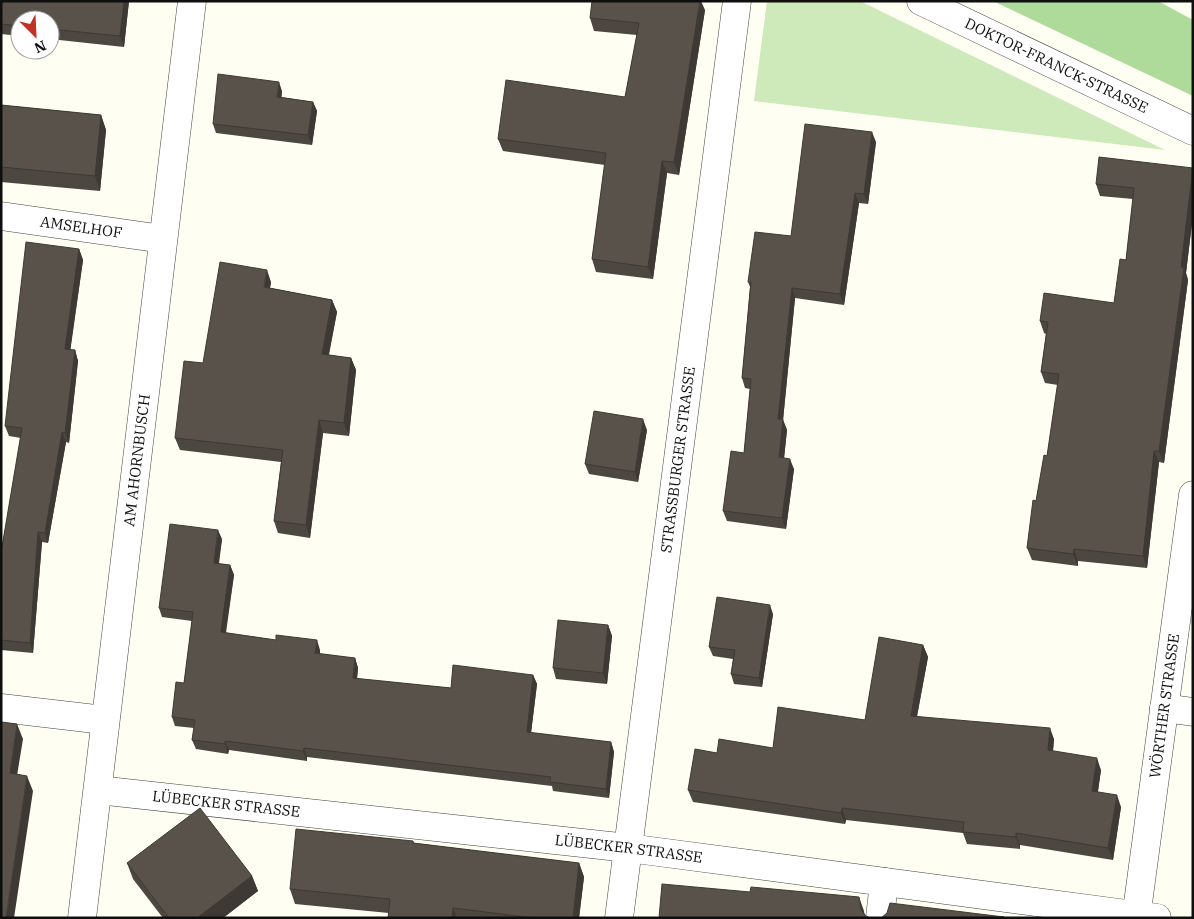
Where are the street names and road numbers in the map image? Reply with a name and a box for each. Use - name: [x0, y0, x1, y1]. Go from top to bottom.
- street label: DOKTOR-FRANCK-STRASSE: [962, 13, 1151, 117]
- street label: AMSELHOF: [39, 212, 124, 242]
- street label: STRASSBURGER STRASSE: [656, 365, 699, 554]
- street label: AM AHORNBUSCH: [119, 393, 154, 527]
- street label: WÖRTHER STRASSE: [1145, 632, 1183, 779]
- street label: LÜBECKER STRASSE: [151, 786, 301, 821]
- street label: LÜBECKER STRASSE: [554, 830, 704, 867]

